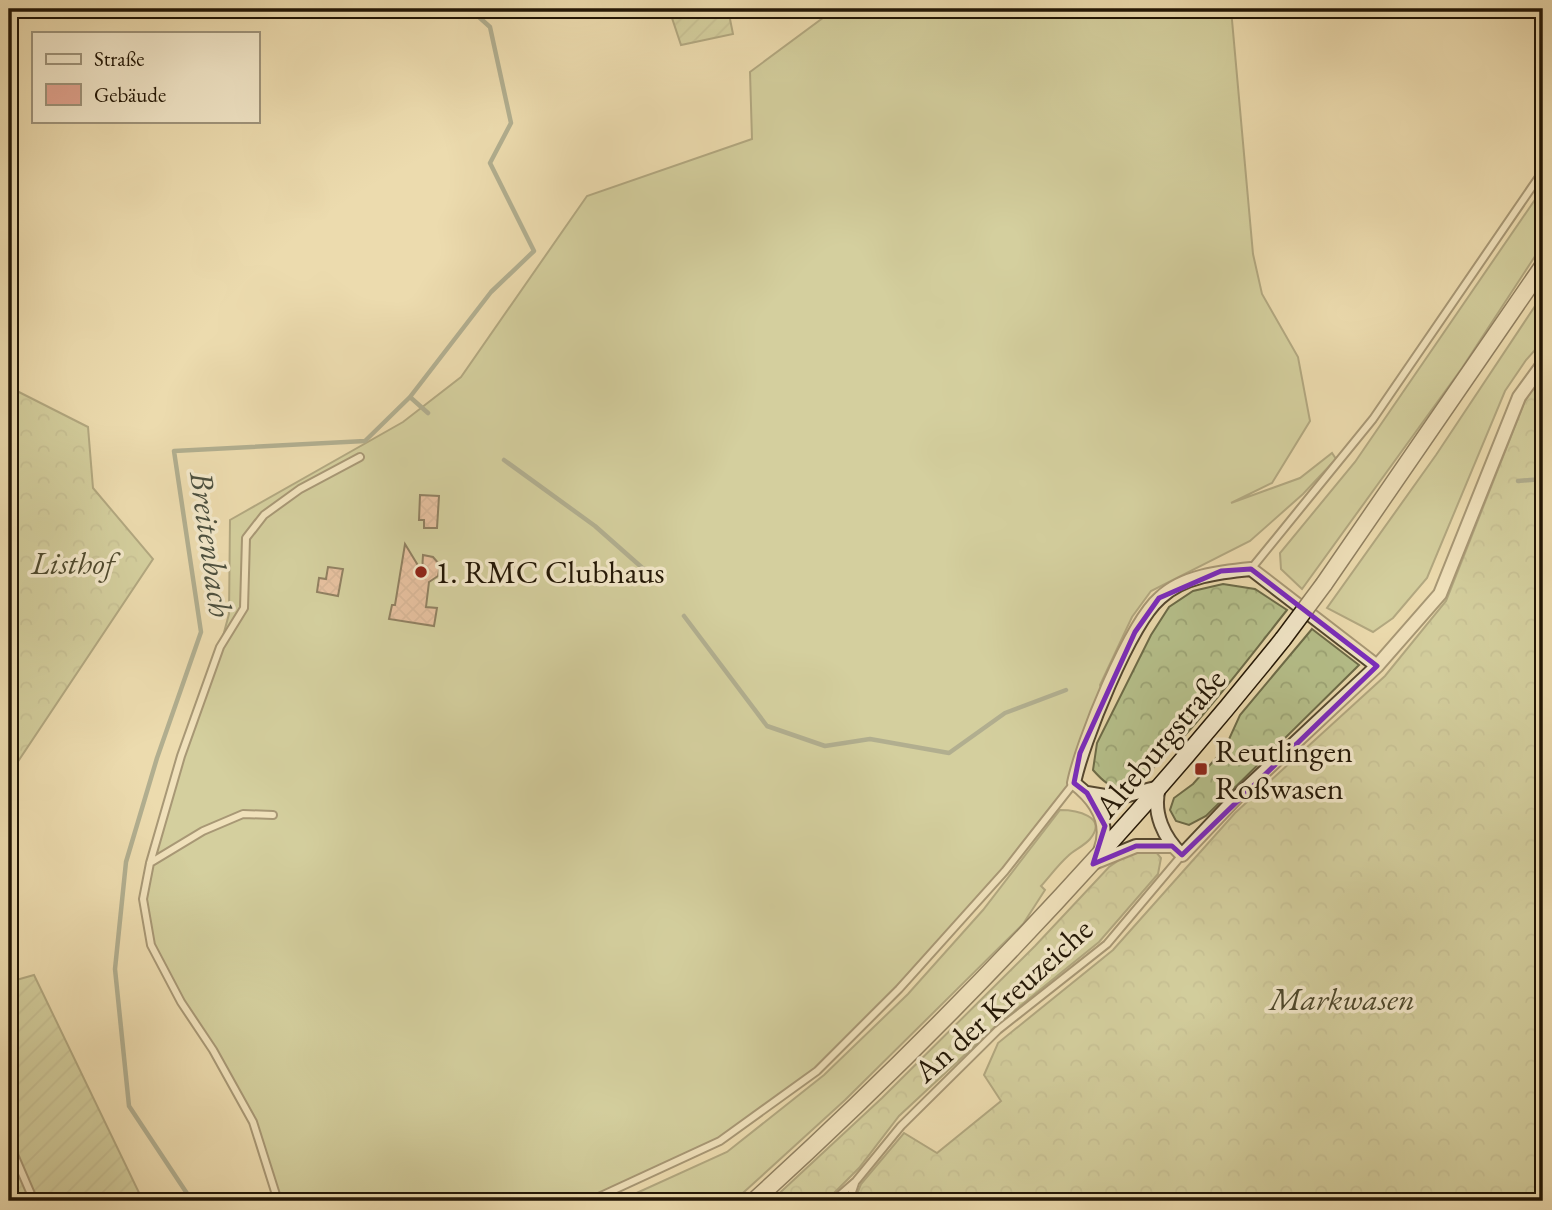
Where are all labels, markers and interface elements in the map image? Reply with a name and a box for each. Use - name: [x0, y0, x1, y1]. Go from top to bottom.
- legend: [32, 32, 259, 122]
- text: Straße: [94, 45, 145, 72]
- text: Gebäude: [94, 81, 166, 108]
- water label: Breitenbach: [180, 467, 243, 620]
- park label: Listhof: [30, 542, 122, 584]
- place label: 1. RMC Clubhaus: [435, 551, 665, 593]
- marker: 1. RMC Clubhaus: [413, 564, 429, 580]
- street label: Alteburgstraße: [1085, 659, 1235, 827]
- place label: Reutlingen Roßwasen: [1215, 730, 1353, 809]
- marker: Reutlingen Roßwasen: [1193, 761, 1209, 777]
- street label: An der Kreuzeiche: [904, 908, 1102, 1092]
- park label: Markwasen: [1267, 978, 1415, 1020]

